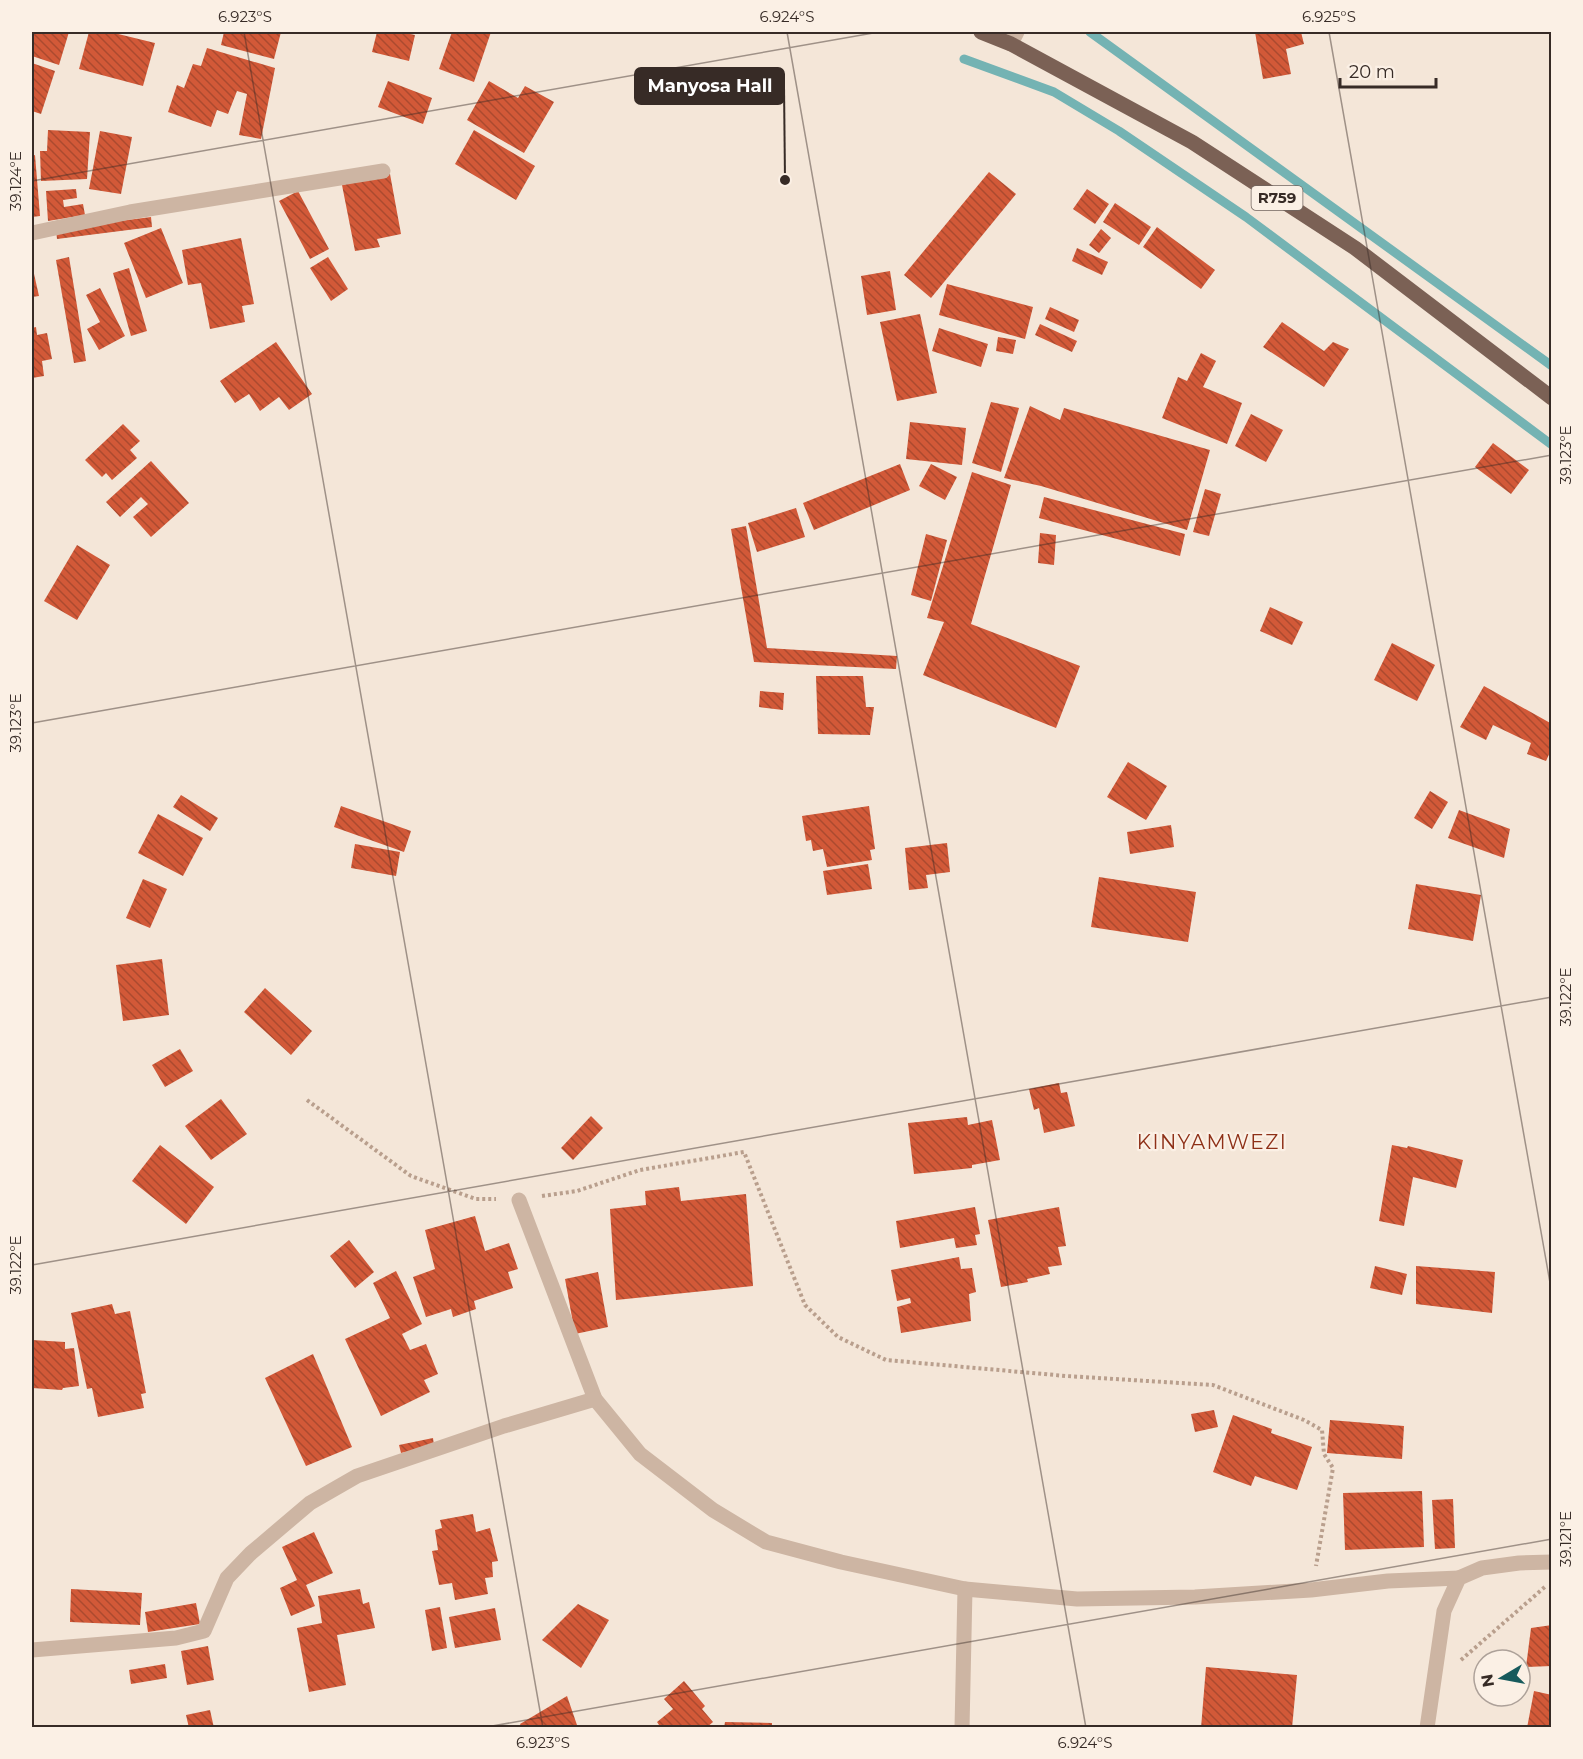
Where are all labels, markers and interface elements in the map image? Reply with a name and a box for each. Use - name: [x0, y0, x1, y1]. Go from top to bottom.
- text: 6.923°S: [218, 7, 272, 26]
- text: 6.924°S: [759, 7, 815, 26]
- text: 6.925°S: [1302, 7, 1356, 26]
- scale bar: [1340, 51, 1436, 89]
- text: 20 m: [1349, 61, 1395, 83]
- callout: Manyosa Hall: [635, 68, 784, 104]
- text: Manyosa Hall: [647, 75, 773, 97]
- text: 39.124°E: [6, 151, 25, 211]
- road number: R759: [1252, 186, 1302, 210]
- text: 39.123°E: [1556, 426, 1575, 484]
- text: 39.123°E: [6, 694, 25, 752]
- text: 39.122°E: [1556, 967, 1575, 1027]
- district label: KINYAMWEZI: [1137, 1130, 1287, 1154]
- text: 39.122°E: [6, 1235, 25, 1295]
- text: 39.121°E: [1556, 1511, 1575, 1567]
- north arrow: [1472, 1648, 1532, 1708]
- text: N: [1477, 1672, 1498, 1689]
- text: 6.923°S: [516, 1733, 570, 1752]
- text: 6.924°S: [1057, 1733, 1113, 1752]

